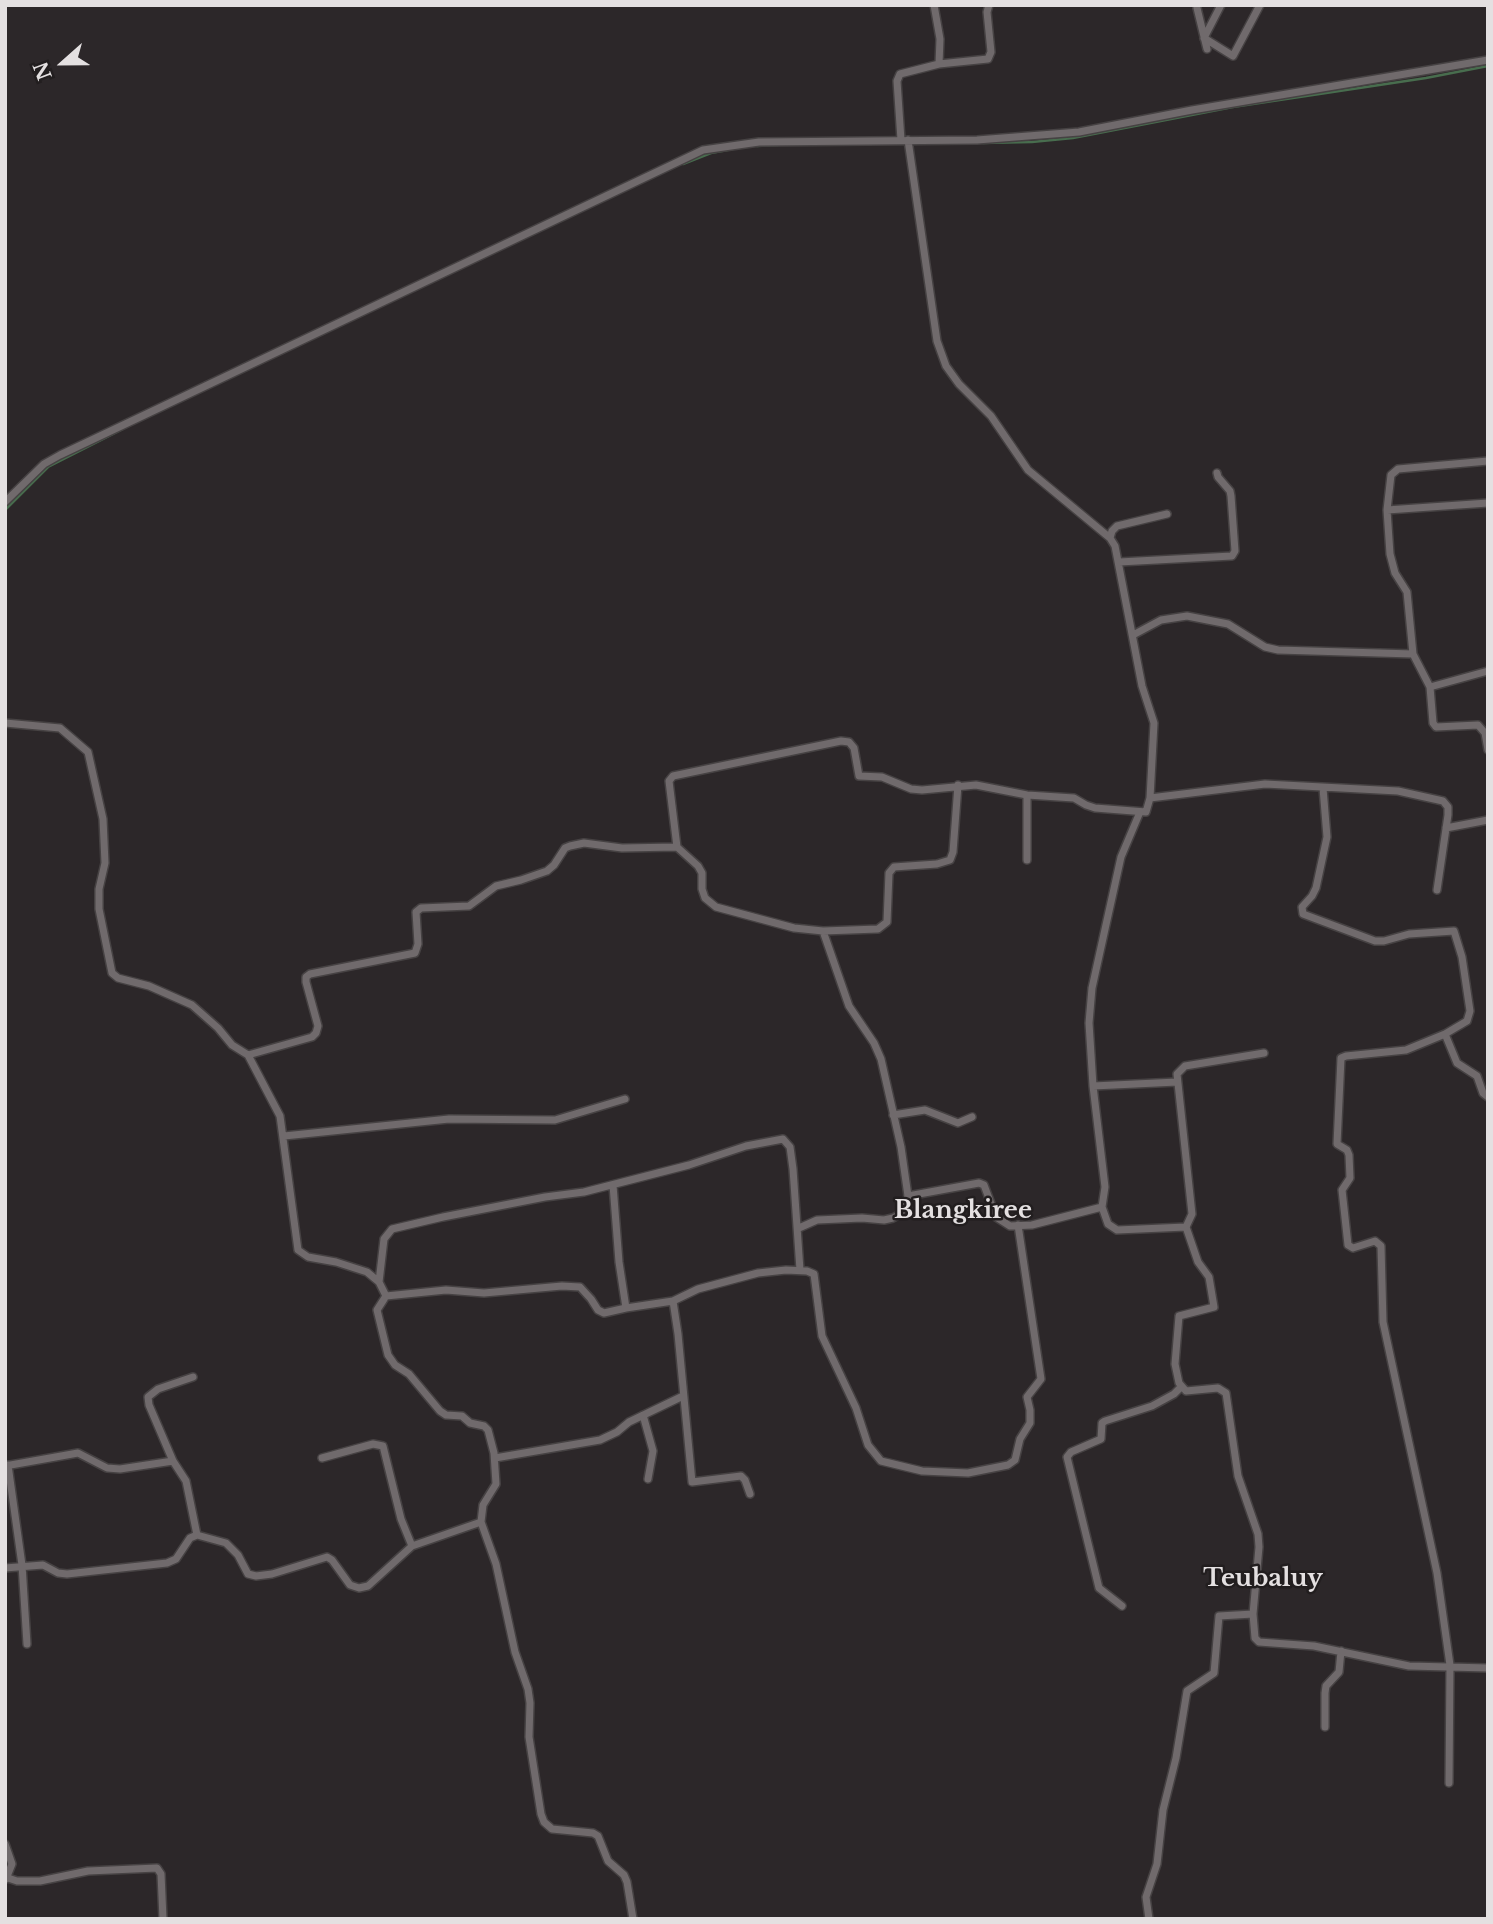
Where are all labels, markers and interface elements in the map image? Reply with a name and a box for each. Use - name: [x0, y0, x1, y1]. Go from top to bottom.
- north arrow: [28, 28, 98, 98]
- text: N: [29, 58, 57, 83]
- district label: Blangkiree: [894, 1197, 1032, 1225]
- district label: Teubaluy: [1203, 1565, 1323, 1593]

